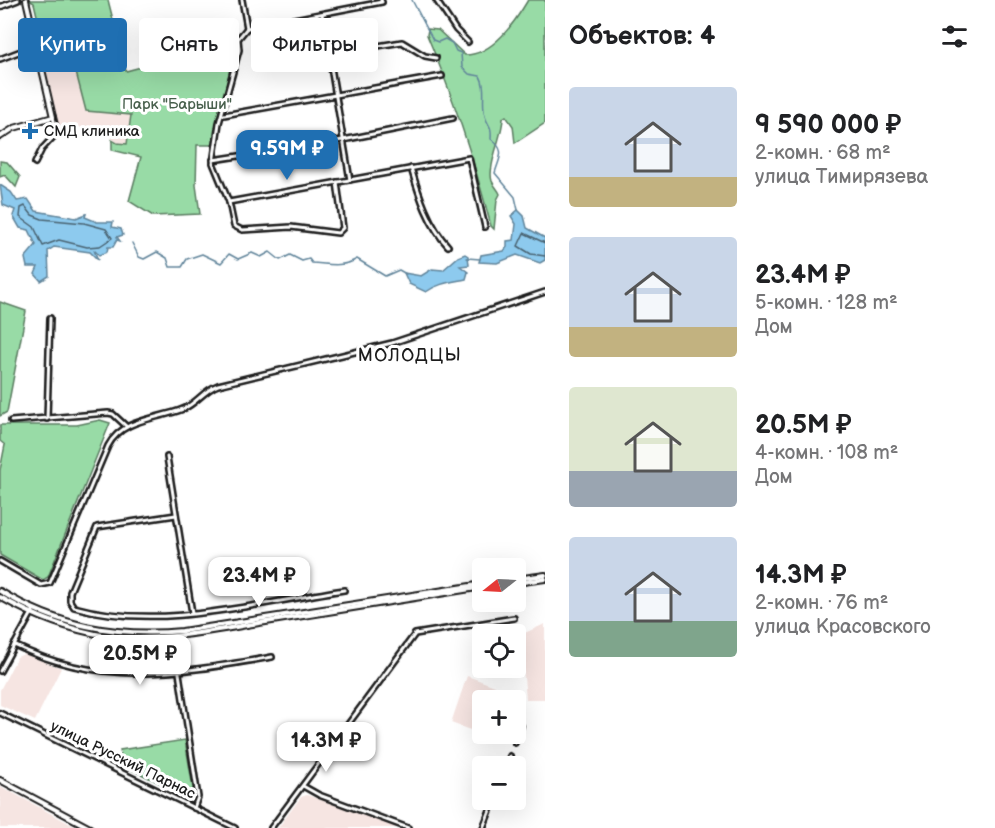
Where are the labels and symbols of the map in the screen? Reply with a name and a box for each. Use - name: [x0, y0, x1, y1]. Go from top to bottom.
- park label: Парк "Барыши": [122, 95, 232, 114]
- marker: СМД клиника: [21, 122, 39, 140]
- place label: СМД клиника: [44, 122, 140, 141]
- pin: 9.59M ₽: [232, 130, 342, 181]
- district label: МОЛОДЦЫ: [358, 345, 462, 366]
- pin: 23.4M ₽: [204, 557, 314, 608]
- north arrow: [472, 558, 526, 612]
- pin: 20.5M ₽: [85, 635, 195, 686]
- street label: улица Русский Парнас: [47, 717, 199, 804]
- pin: 14.3M ₽: [271, 722, 381, 773]

